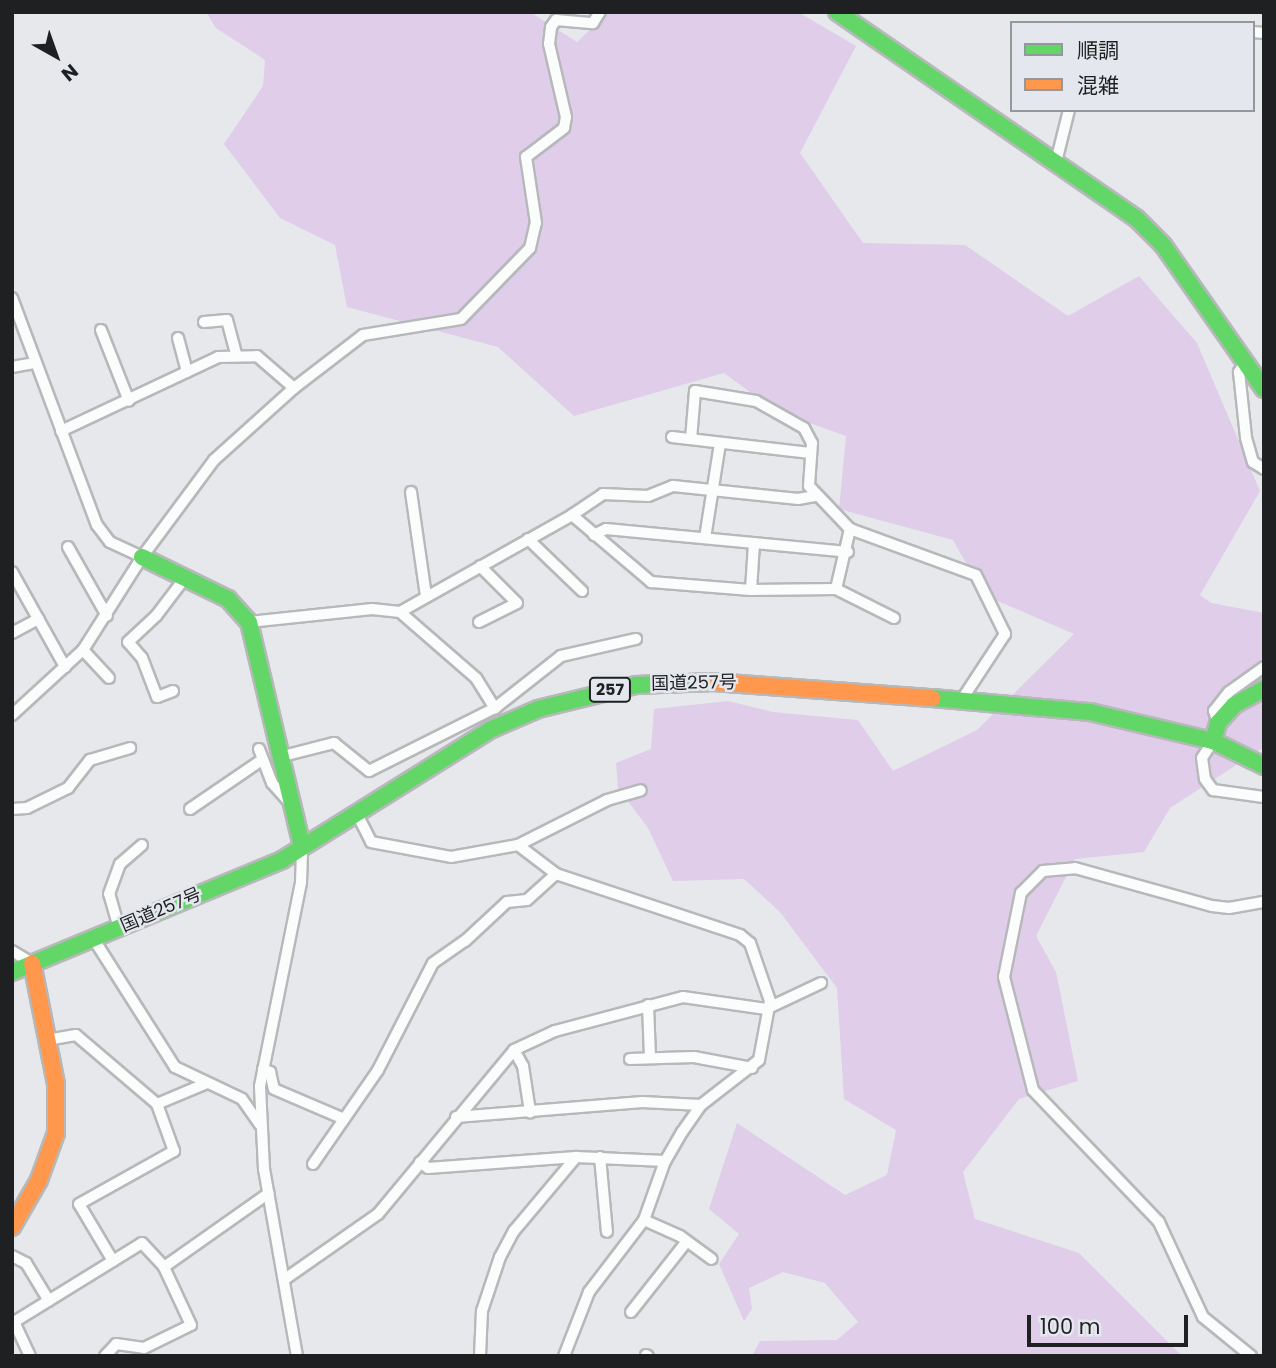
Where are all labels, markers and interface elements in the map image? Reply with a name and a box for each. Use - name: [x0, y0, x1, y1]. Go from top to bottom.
- north arrow: [21, 21, 91, 91]
- legend: [1010, 21, 1255, 112]
- text: 順調: [1077, 36, 1119, 65]
- text: N: [56, 58, 84, 87]
- text: 混雑: [1077, 71, 1119, 100]
- street label: 国道257号: [651, 671, 737, 695]
- road number: 257: [587, 678, 633, 702]
- street label: 国道257号: [117, 883, 205, 937]
- scale bar: [1031, 1302, 1192, 1346]
- text: 100 m: [1040, 1312, 1100, 1341]

